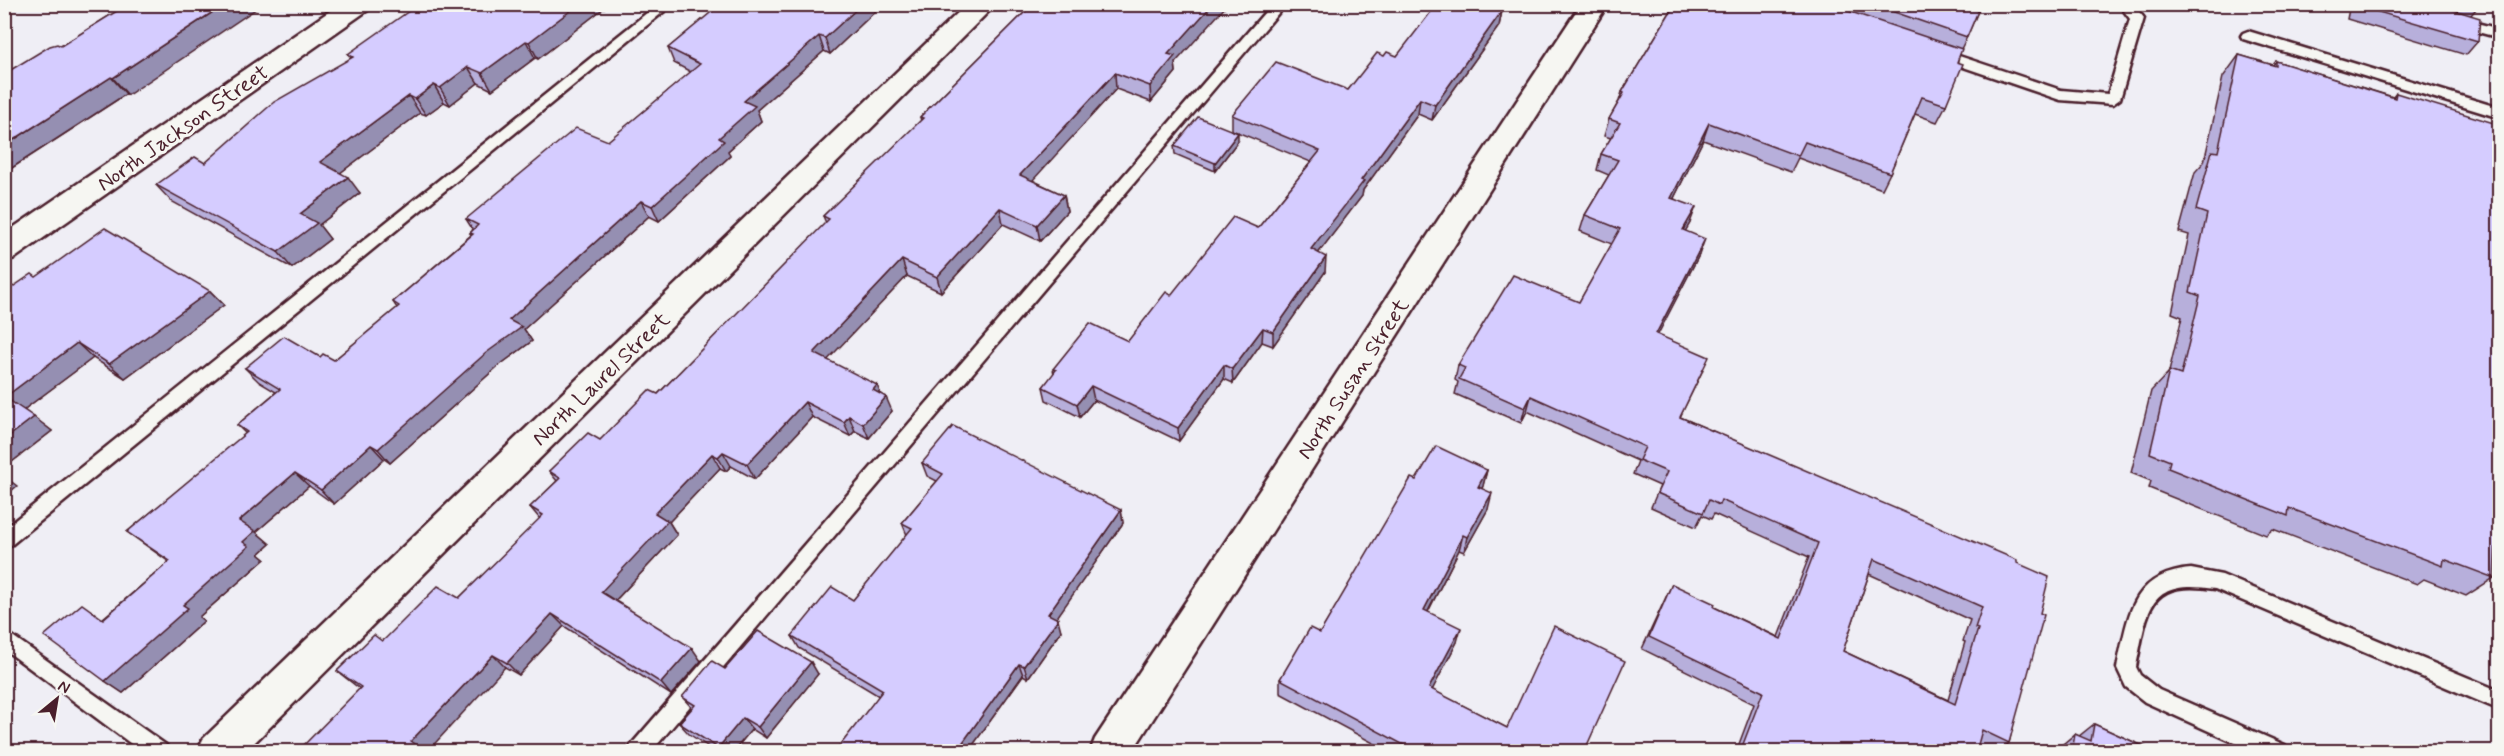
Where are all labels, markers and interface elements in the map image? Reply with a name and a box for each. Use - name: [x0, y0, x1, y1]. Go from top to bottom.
- street label: North Jackson Street: [92, 59, 274, 198]
- street label: North Susan Street: [1291, 293, 1416, 465]
- street label: North Laurel Street: [526, 306, 676, 453]
- north arrow: [27, 669, 87, 729]
- text: N: [54, 676, 74, 699]

